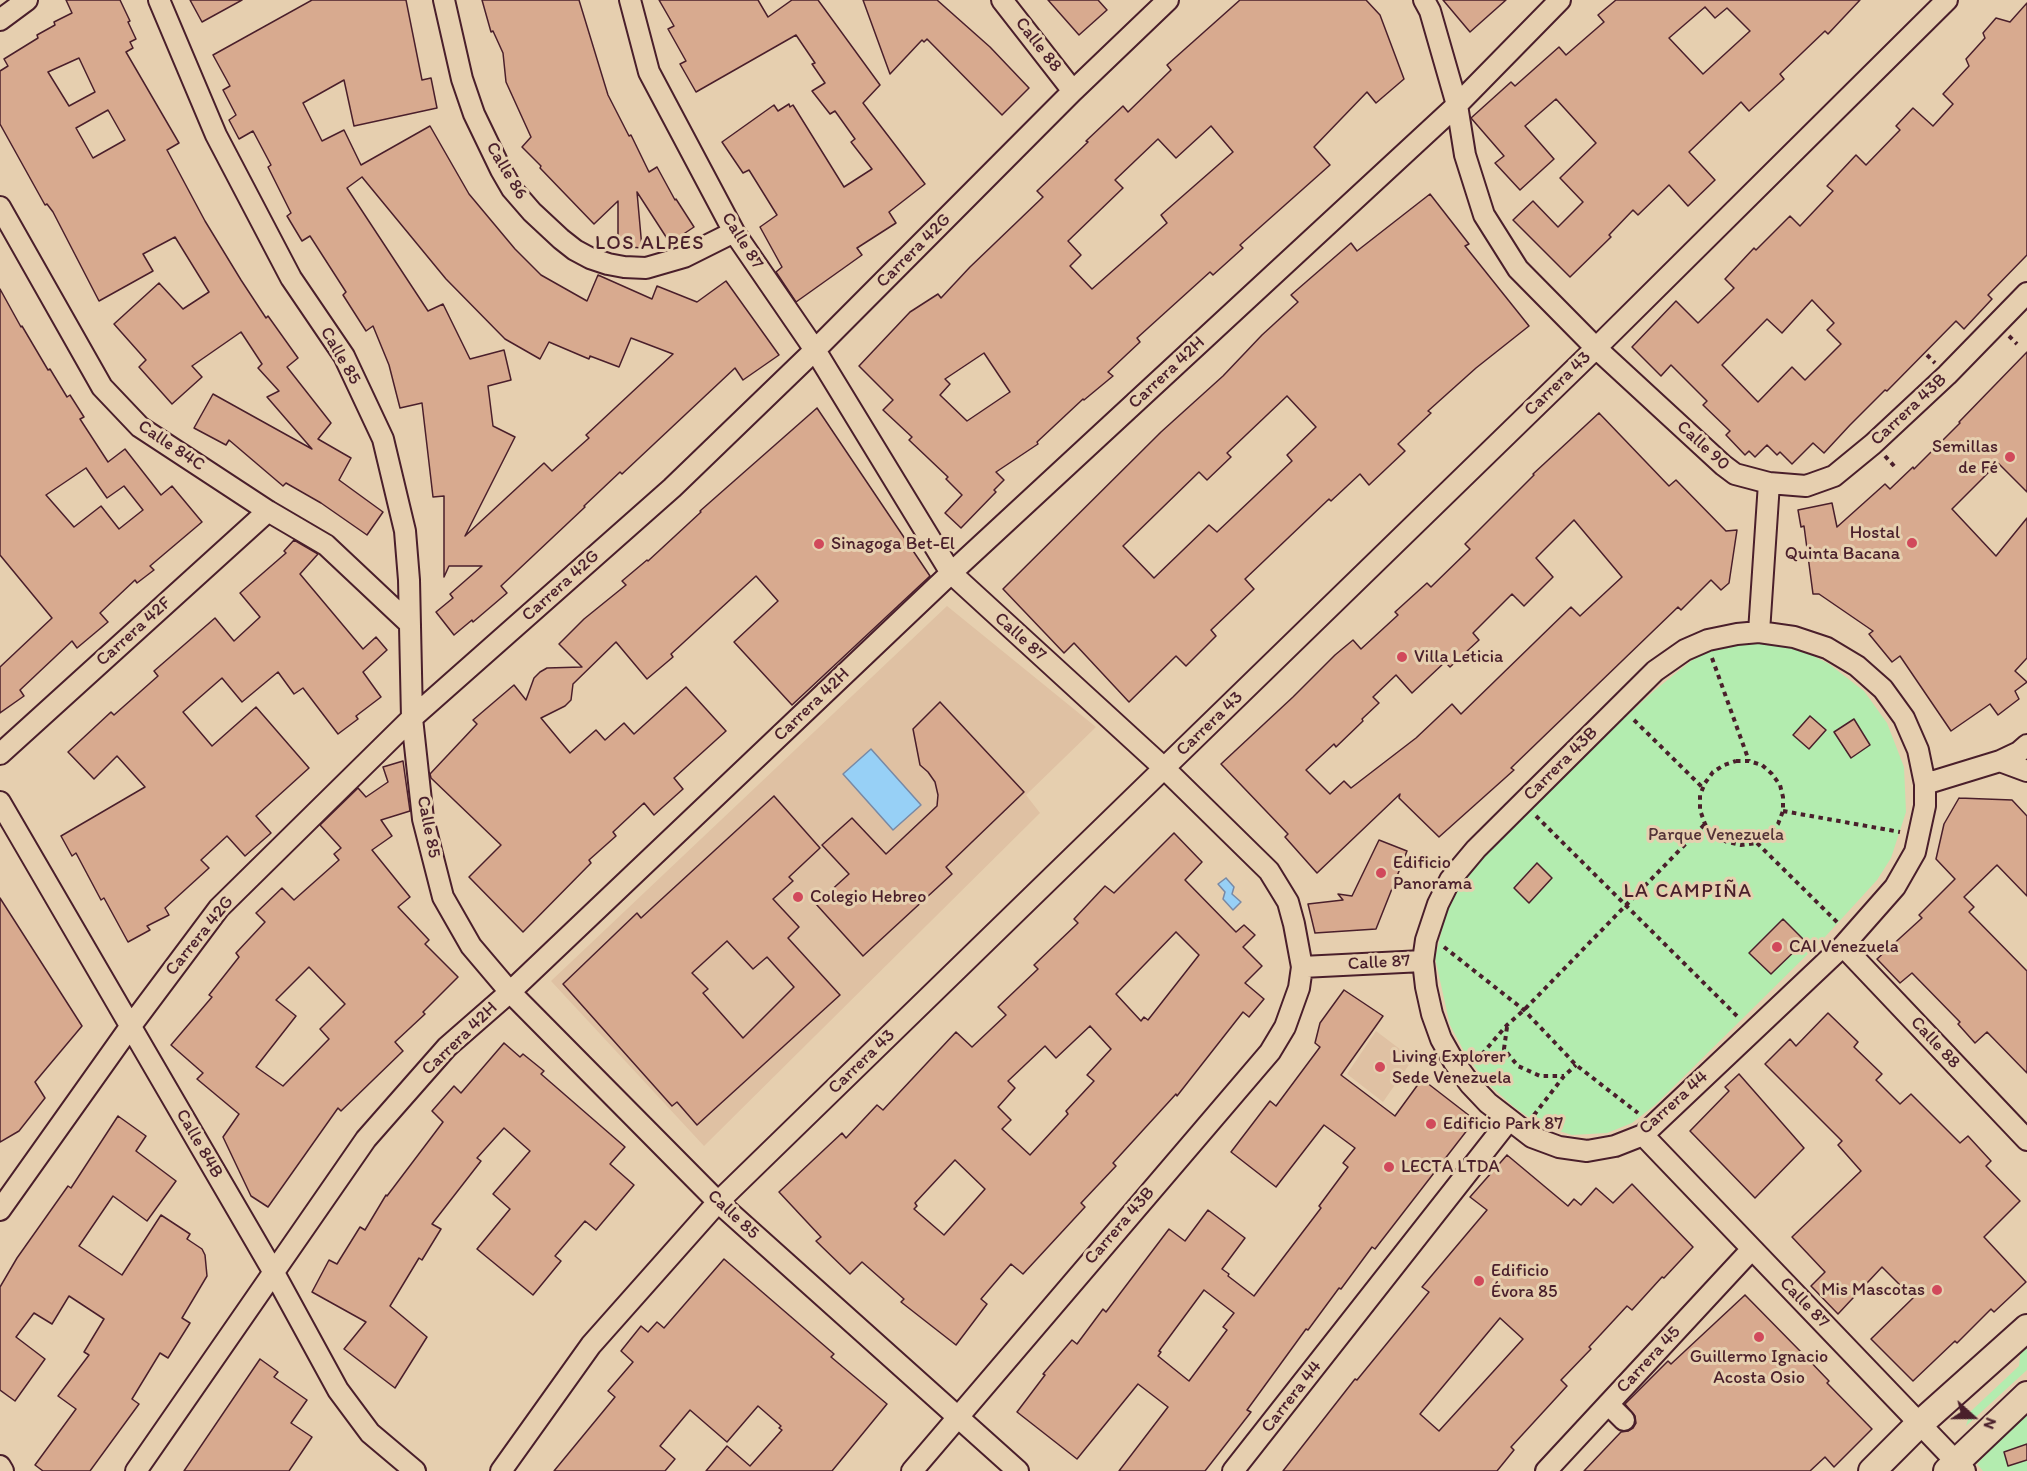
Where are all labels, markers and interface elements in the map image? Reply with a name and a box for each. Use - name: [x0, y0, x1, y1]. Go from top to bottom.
- street label: Calle 88: [1010, 13, 1066, 77]
- street label: Calle 86: [480, 138, 532, 204]
- street label: Calle 87: [716, 209, 768, 273]
- street label: Carrera 42G: [872, 209, 956, 293]
- district label: LOS ALPES: [595, 232, 705, 256]
- street label: Calle 85: [315, 323, 365, 389]
- street label: Carrera 42H: [1124, 332, 1210, 414]
- street label: Carrera 43: [1520, 347, 1596, 421]
- street label: Carrera 43B: [1866, 369, 1952, 451]
- street label: Calle 84C: [133, 416, 209, 476]
- street label: Calle 90: [1672, 416, 1734, 476]
- place label: Semillas de Fé: [1932, 436, 1998, 478]
- marker: Semillas de Fé: [2003, 450, 2017, 464]
- place label: Hostal Quinta Bacana: [1785, 522, 1900, 564]
- place label: Sinagoga Bet-El: [831, 533, 955, 555]
- marker: Hostal Quinta Bacana: [1905, 536, 1919, 550]
- marker: Sinagoga Bet-El: [812, 537, 826, 551]
- street label: Carrera 42G: [518, 546, 604, 626]
- street label: Carrera 42F: [92, 593, 176, 671]
- street label: Calle 87: [990, 608, 1050, 666]
- place label: Villa Leticia: [1414, 646, 1503, 668]
- marker: Villa Leticia: [1395, 650, 1409, 664]
- street label: Carrera 42H: [770, 664, 854, 746]
- street label: Carrera 43: [1172, 687, 1248, 761]
- street label: Carrera 43B: [1519, 722, 1603, 806]
- street label: Calle 85: [411, 794, 445, 860]
- park label: Parque Venezuela: [1648, 824, 1784, 846]
- place label: Edificio Panorama: [1393, 852, 1472, 894]
- marker: Edificio Panorama: [1374, 866, 1388, 880]
- district label: LA CAMPIÑA: [1624, 880, 1752, 904]
- place label: Colegio Hebreo: [810, 886, 926, 908]
- marker: Colegio Hebreo: [791, 890, 805, 904]
- street label: Carrera 42G: [161, 892, 239, 980]
- place label: CAI Venezuela: [1789, 936, 1899, 958]
- marker: CAI Venezuela: [1770, 940, 1784, 954]
- street label: Calle 87: [1347, 951, 1411, 975]
- street label: Carrera 42H: [418, 998, 502, 1080]
- street label: Calle 88: [1905, 1012, 1965, 1074]
- street label: Carrera 43: [824, 1025, 900, 1099]
- place label: Living Explorer Sede Venezuela: [1392, 1046, 1511, 1088]
- marker: Living Explorer Sede Venezuela: [1373, 1060, 1387, 1074]
- street label: Carrera 44: [1635, 1066, 1713, 1140]
- street label: Calle 84B: [171, 1106, 227, 1182]
- place label: Edificio Park 87: [1443, 1113, 1563, 1135]
- marker: Edificio Park 87: [1424, 1117, 1438, 1131]
- place label: LECTA LTDA: [1401, 1156, 1500, 1178]
- marker: LECTA LTDA: [1382, 1160, 1396, 1174]
- street label: Carrera 43B: [1080, 1183, 1160, 1269]
- street label: Calle 85: [703, 1186, 763, 1244]
- place label: Edificio Évora 85: [1491, 1260, 1557, 1302]
- street label: Calle 87: [1775, 1273, 1833, 1333]
- marker: Edificio Évora 85: [1472, 1274, 1486, 1288]
- place label: Mis Mascotas: [1821, 1279, 1925, 1301]
- marker: Mis Mascotas: [1930, 1283, 1944, 1297]
- street label: Carrera 45: [1612, 1322, 1686, 1398]
- marker: Guillermo Ignacio Acosta Osio: [1752, 1330, 1766, 1344]
- place label: Guillermo Ignacio Acosta Osio: [1690, 1346, 1828, 1388]
- street label: Carrera 44: [1257, 1357, 1327, 1437]
- north arrow: [1943, 1387, 2003, 1447]
- text: N: [1979, 1415, 2001, 1432]

